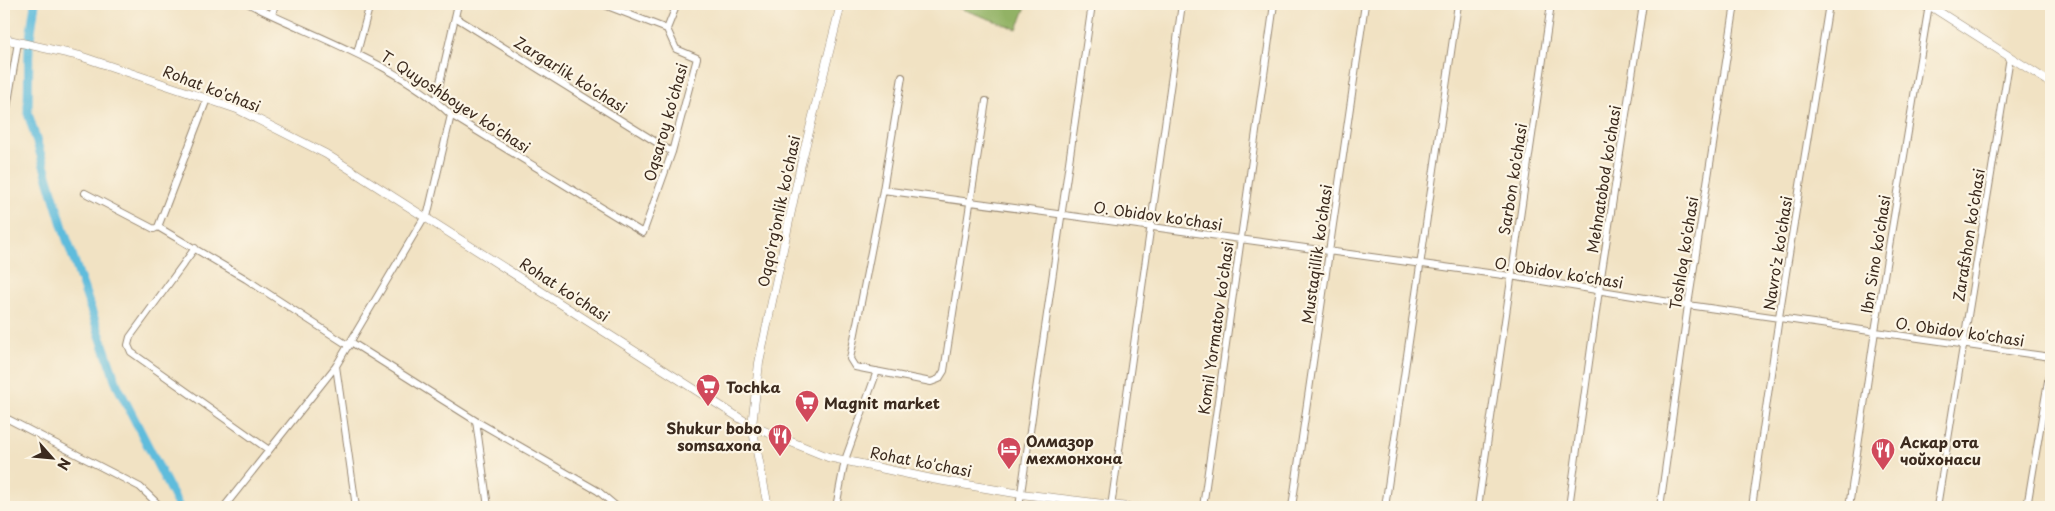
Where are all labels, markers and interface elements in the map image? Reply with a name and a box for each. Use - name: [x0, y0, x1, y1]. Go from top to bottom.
- street label: Zargarlik ko'chasi: [510, 30, 632, 118]
- street label: T. Quyoshboyev ko'chasi: [377, 44, 535, 158]
- street label: Rohat ko'chasi: [160, 59, 264, 117]
- street label: Oqsaroy ko'chasi: [637, 60, 693, 184]
- street label: Mehnatobod ko'chasi: [1580, 103, 1626, 255]
- street label: Sarbon ko'chasi: [1492, 121, 1532, 237]
- street label: Oqqo'rg'onlik ko'chasi: [751, 133, 805, 289]
- street label: Zarafshon ko'chasi: [1946, 167, 1990, 303]
- street label: Mustaqillik ko'chasi: [1295, 183, 1337, 325]
- street label: Ibn Sino ko'chasi: [1854, 193, 1896, 315]
- street label: Navro'z ko'chasi: [1757, 194, 1797, 312]
- street label: O. Obidov ko'chasi: [1092, 195, 1224, 235]
- street label: Toshloq ko'chasi: [1663, 195, 1703, 311]
- street label: Komil Yormatov ko'chasi: [1191, 240, 1239, 416]
- street label: O. Obidov ko'chasi: [1493, 250, 1625, 294]
- street label: Rohat ko'chasi: [515, 251, 615, 327]
- street label: O. Obidov ko'chasi: [1894, 311, 2026, 351]
- supermarket icon: Tochka: [695, 373, 721, 407]
- place label: Tochka: [726, 375, 781, 398]
- supermarket icon: Magnit market: [794, 389, 820, 423]
- place label: Magnit market: [824, 391, 940, 414]
- place label: Shukur bobo somsaxona: [666, 416, 762, 456]
- restaurant icon: Shukur bobo somsaxona: [767, 423, 793, 457]
- place label: Олмазор мехмонхона: [1026, 429, 1123, 469]
- place label: Аскар ота чойхонаси: [1899, 430, 1981, 470]
- north arrow: [28, 434, 78, 484]
- hotel icon: Олмазор мехмонхона: [996, 436, 1022, 470]
- restaurant icon: Аскар ота чойхонаси: [1870, 437, 1896, 471]
- street label: Rohat ko'chasi: [868, 440, 974, 482]
- text: N: [52, 454, 76, 474]

